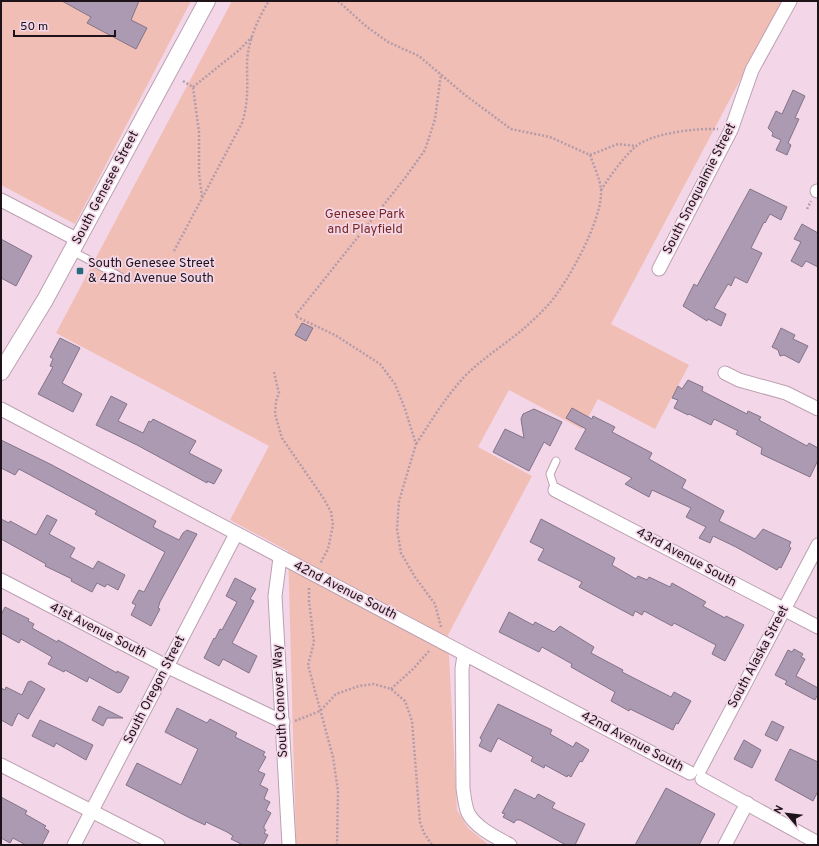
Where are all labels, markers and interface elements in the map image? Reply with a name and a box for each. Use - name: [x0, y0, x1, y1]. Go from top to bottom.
- scale bar: [14, 12, 115, 38]
- text: 50 m: [20, 19, 48, 35]
- street label: South Snoqualmie Street: [660, 121, 740, 257]
- street label: South Genesee Street: [69, 128, 143, 248]
- park label: Genesee Park and Playfield: [325, 207, 405, 238]
- place label: South Genesee Street & 42nd Avenue South: [88, 256, 215, 287]
- marker: South Genesee Street & 42nd Avenue South: [75, 266, 85, 276]
- street label: 43rd Avenue South: [633, 525, 739, 591]
- street label: 42nd Avenue South: [291, 558, 399, 624]
- street label: 41st Avenue South: [47, 600, 149, 662]
- street label: South Alaska Street: [725, 603, 793, 711]
- street label: South Oregon Street: [121, 633, 189, 747]
- street label: South Conover Way: [270, 644, 292, 758]
- street label: 42nd Avenue South: [578, 708, 686, 776]
- north arrow: [767, 794, 807, 834]
- text: N: [771, 803, 787, 817]

